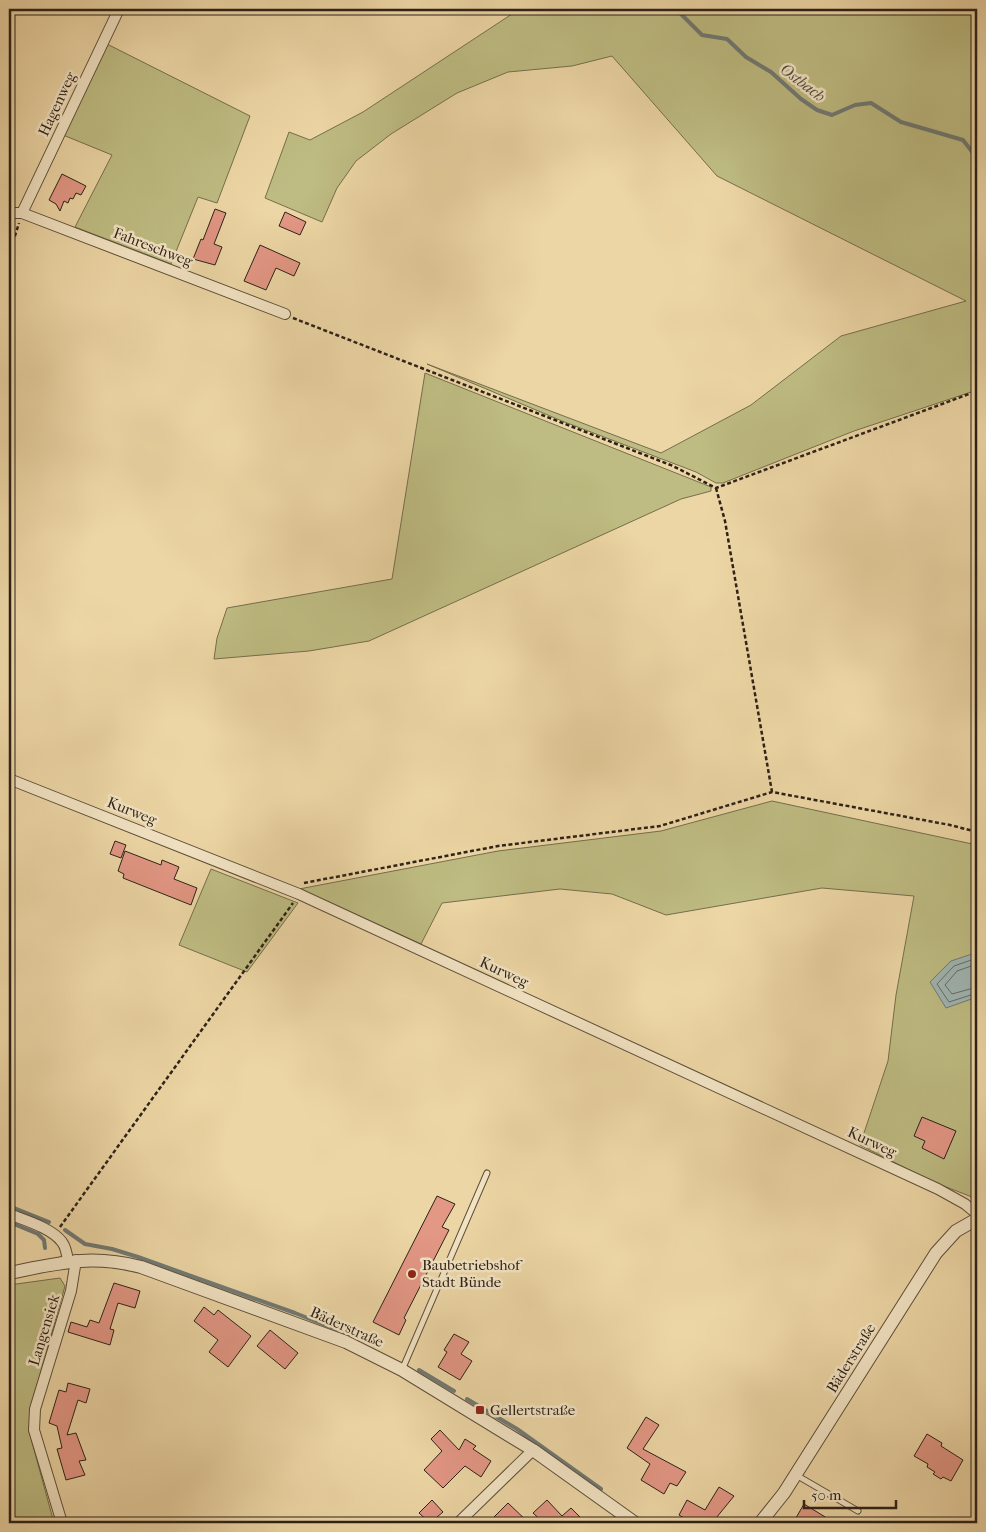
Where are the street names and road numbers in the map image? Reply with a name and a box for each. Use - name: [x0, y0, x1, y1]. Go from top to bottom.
- street label: Hagenweg: [34, 68, 80, 139]
- street label: Fahreschweg: [111, 224, 196, 271]
- street label: Kurweg: [105, 793, 160, 829]
- street label: Kurweg: [477, 953, 532, 992]
- street label: Kurweg: [845, 1123, 900, 1162]
- street label: Langensiek: [25, 1292, 63, 1368]
- street label: Bäderstraße: [307, 1303, 387, 1351]
- street label: Bäderstraße: [823, 1319, 880, 1396]

